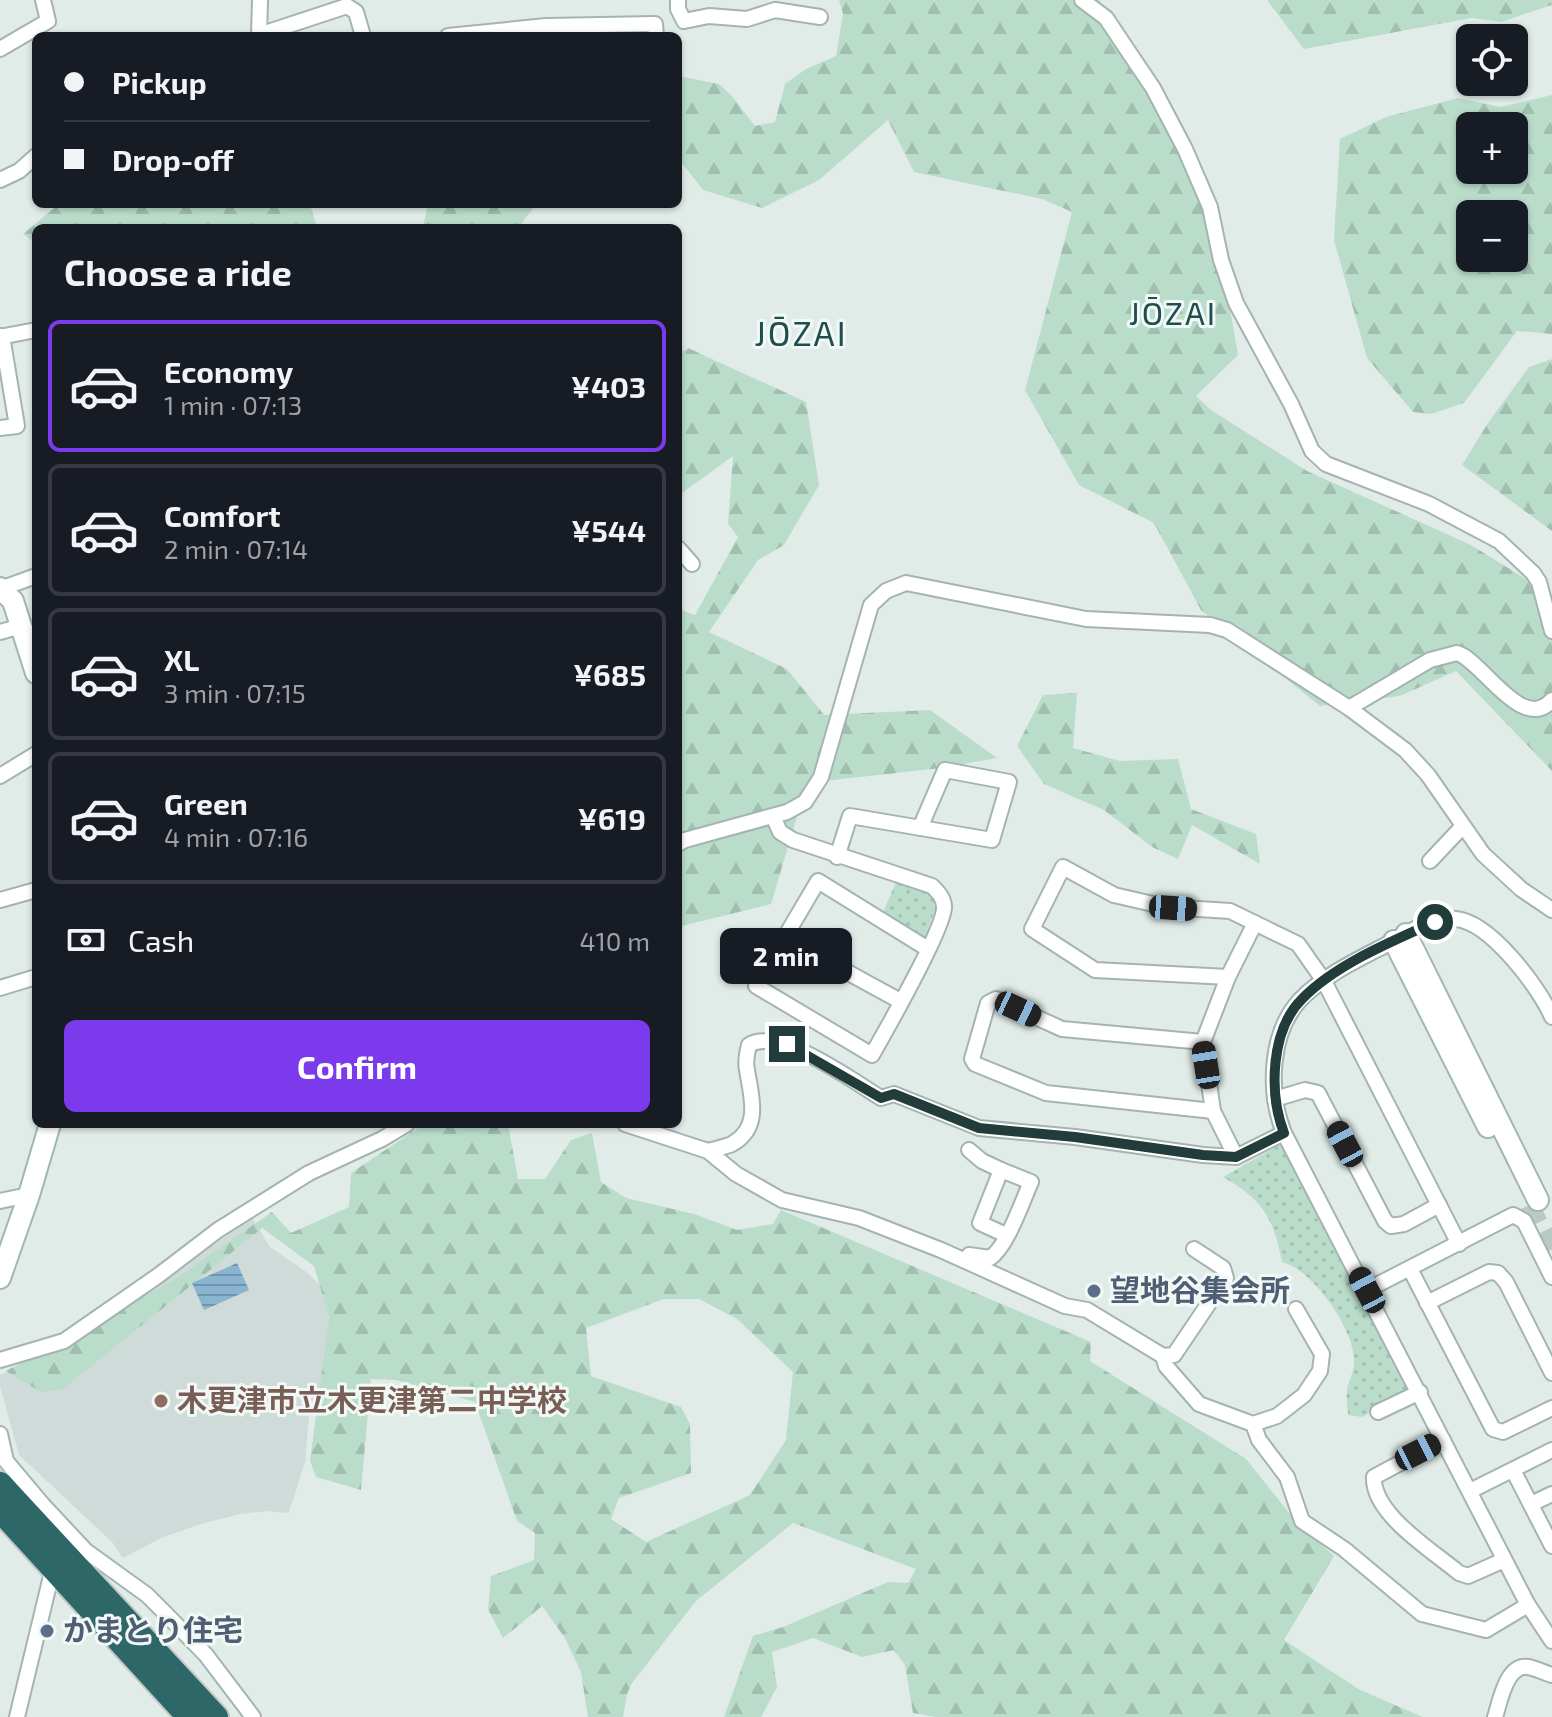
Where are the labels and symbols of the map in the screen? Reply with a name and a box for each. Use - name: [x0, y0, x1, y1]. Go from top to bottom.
- district label: JŌZAI: [1129, 293, 1217, 331]
- district label: JŌZAI: [754, 312, 848, 353]
- car: [1148, 894, 1198, 922]
- route start: [1417, 904, 1453, 940]
- callout: 2 min: [721, 928, 853, 984]
- car: [991, 988, 1045, 1030]
- route end: [769, 1026, 805, 1062]
- car: [1190, 1039, 1222, 1091]
- car: [1323, 1117, 1367, 1171]
- car: [1345, 1263, 1389, 1317]
- place label: 望地谷集会所: [1110, 1271, 1290, 1307]
- marker: 望地谷集会所: [1085, 1282, 1103, 1300]
- place label: 木更津市立木更津第二中学校: [177, 1381, 567, 1417]
- marker: 木更津市立木更津第二中学校: [152, 1392, 170, 1410]
- car: [1391, 1430, 1445, 1474]
- place label: かまとり住宅: [63, 1611, 243, 1647]
- marker: かまとり住宅: [38, 1622, 56, 1640]

